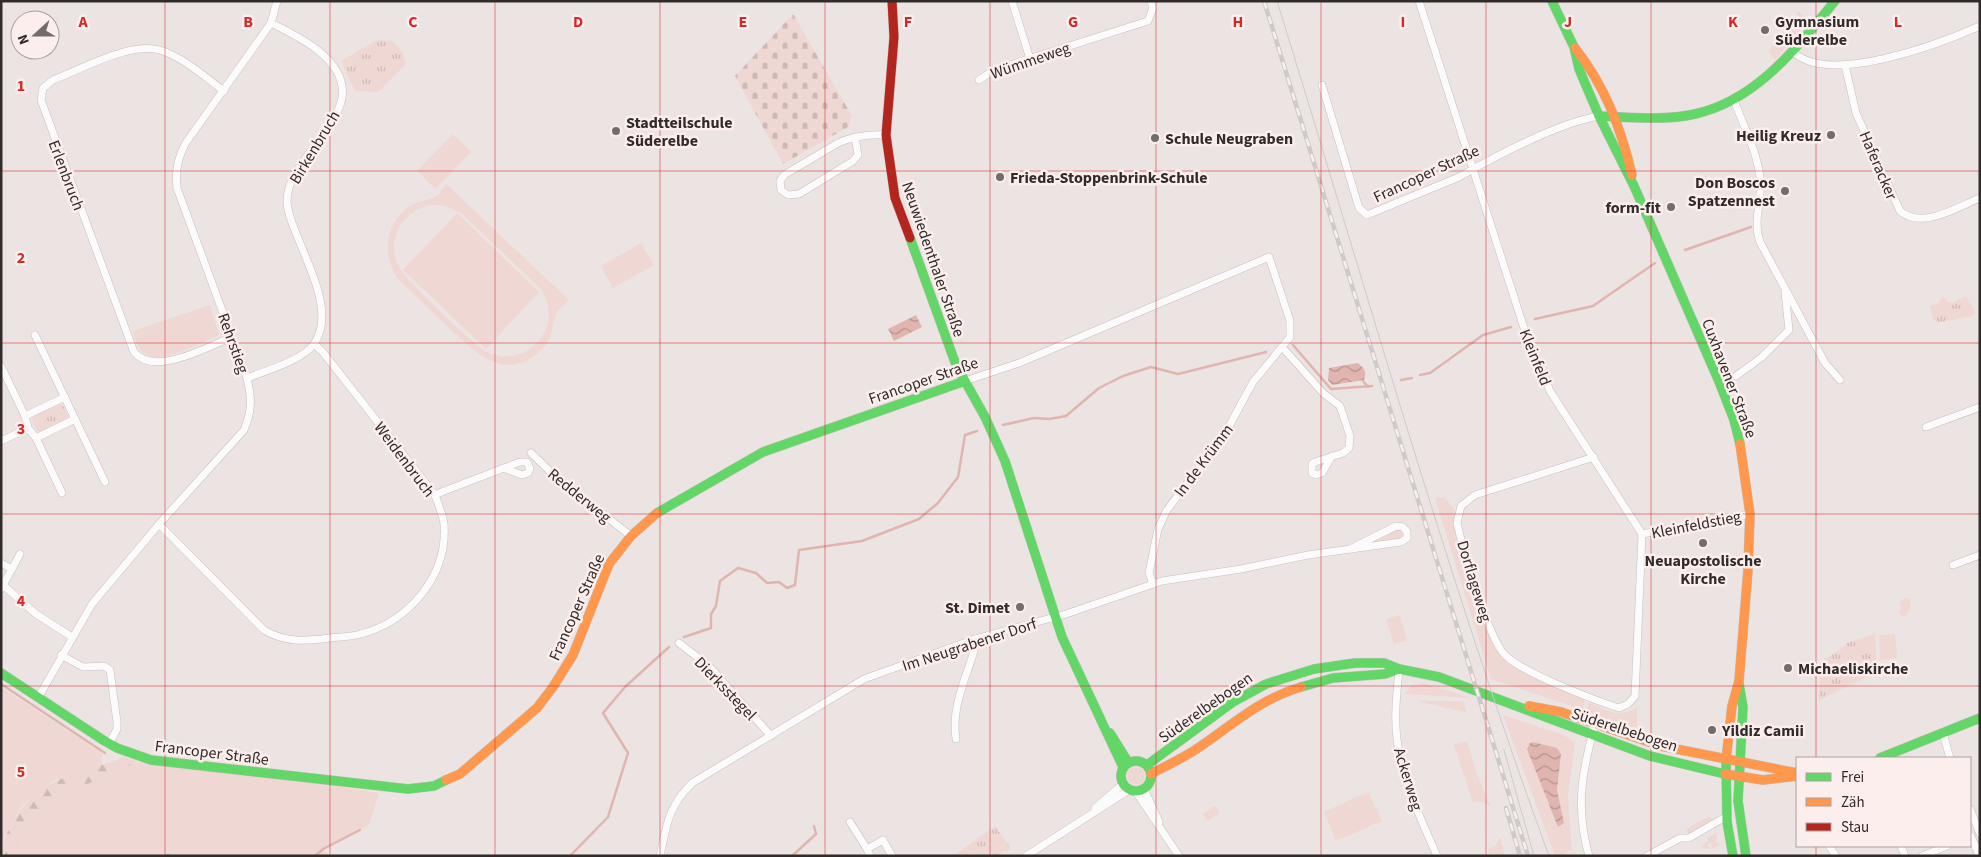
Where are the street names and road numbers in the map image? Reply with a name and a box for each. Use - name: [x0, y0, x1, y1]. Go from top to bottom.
- street label: Wümmeweg: [987, 37, 1073, 85]
- street label: Birkenbruch: [284, 107, 345, 188]
- street label: Haferacker: [1854, 128, 1903, 204]
- street label: Erlenbruch: [43, 137, 90, 214]
- street label: Francoper Straße: [1370, 140, 1483, 208]
- street label: Neuwiedenthaler Straße: [896, 179, 970, 340]
- street label: Rehrstieg: [212, 310, 254, 377]
- street label: Cuxhavener Straße: [1696, 315, 1762, 441]
- street label: Kleinfeld: [1514, 326, 1556, 389]
- street label: Francoper Straße: [866, 352, 981, 410]
- street label: Weidenbruch: [369, 417, 440, 502]
- street label: In de Krümm: [1169, 420, 1239, 502]
- street label: Redderweg: [543, 463, 616, 528]
- street label: Kleinfeldstieg: [1649, 506, 1743, 544]
- street label: Dorflageweg: [1451, 538, 1497, 625]
- street label: Francoper Straße: [544, 550, 610, 664]
- street label: Im Neugrabener Dorf: [899, 612, 1041, 677]
- street label: Dierksstegel: [689, 652, 761, 726]
- street label: Süderelbebogen: [1154, 667, 1257, 748]
- street label: Süderelbebogen: [1569, 702, 1681, 757]
- street label: Francoper Straße: [154, 735, 270, 771]
- street label: Ackerweg: [1388, 745, 1428, 813]

